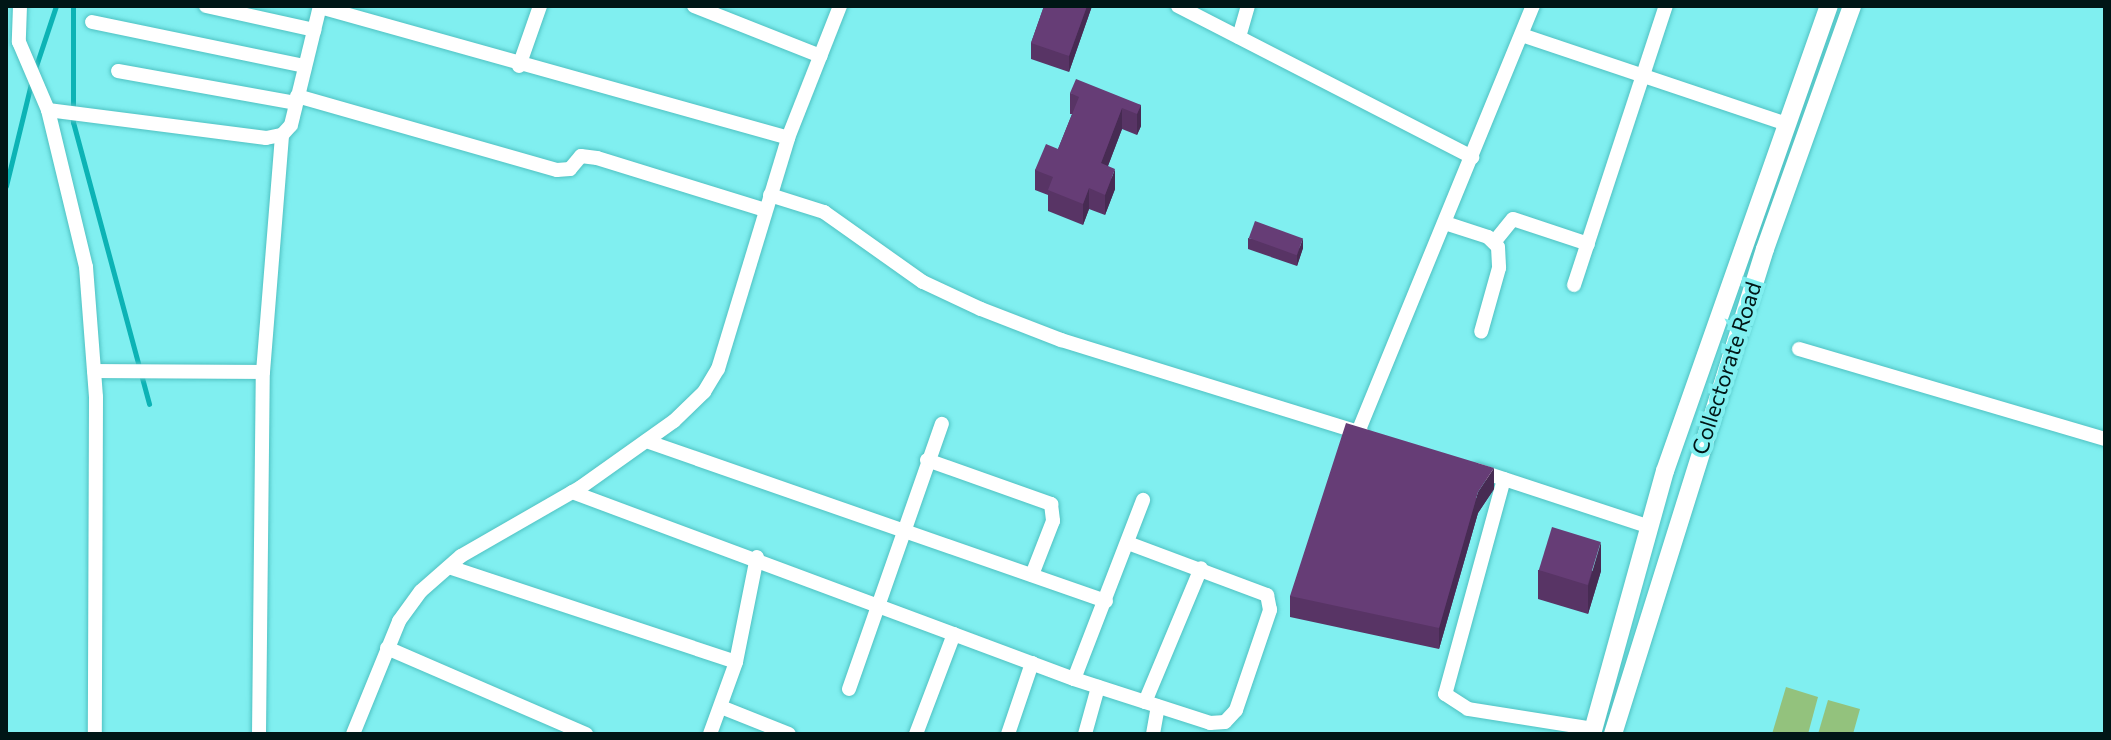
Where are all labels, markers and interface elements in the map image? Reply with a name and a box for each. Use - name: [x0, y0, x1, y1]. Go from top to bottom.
- street label: Collectorate Road: [1686, 278, 1766, 458]

